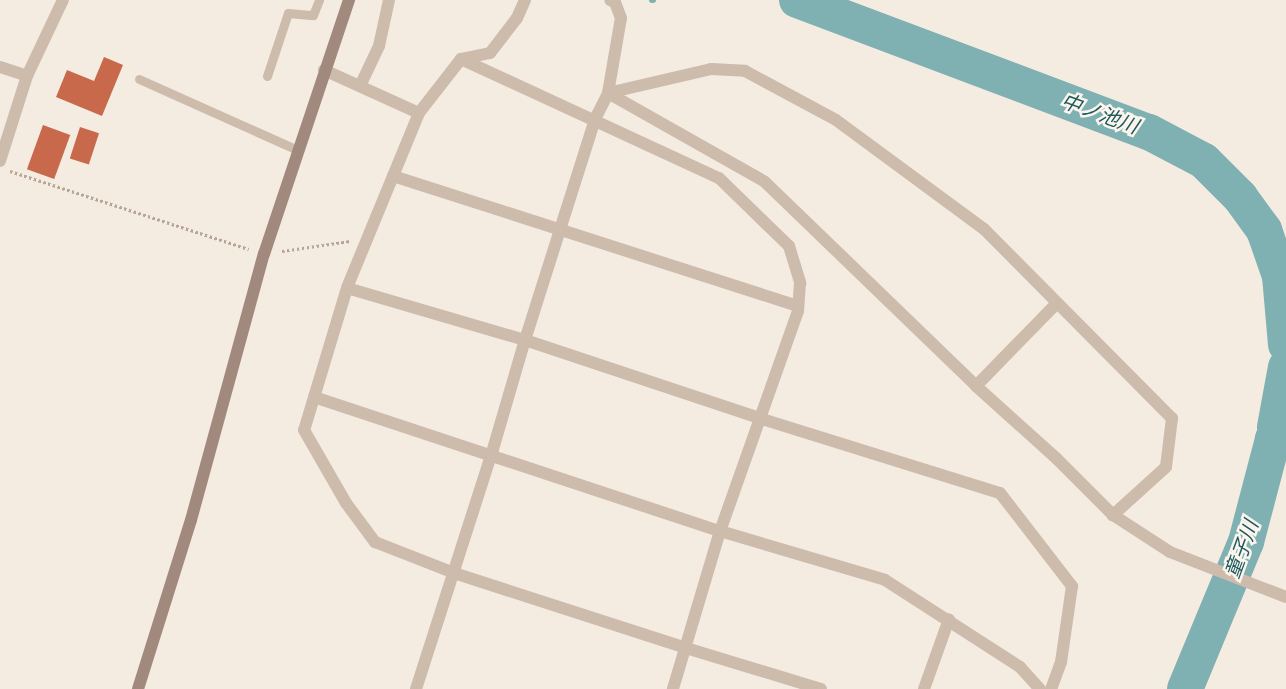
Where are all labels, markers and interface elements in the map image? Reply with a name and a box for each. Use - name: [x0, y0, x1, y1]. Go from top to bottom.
- water label: 中ノ池川: [1058, 88, 1142, 138]
- water label: 童子川: [1219, 517, 1263, 581]

